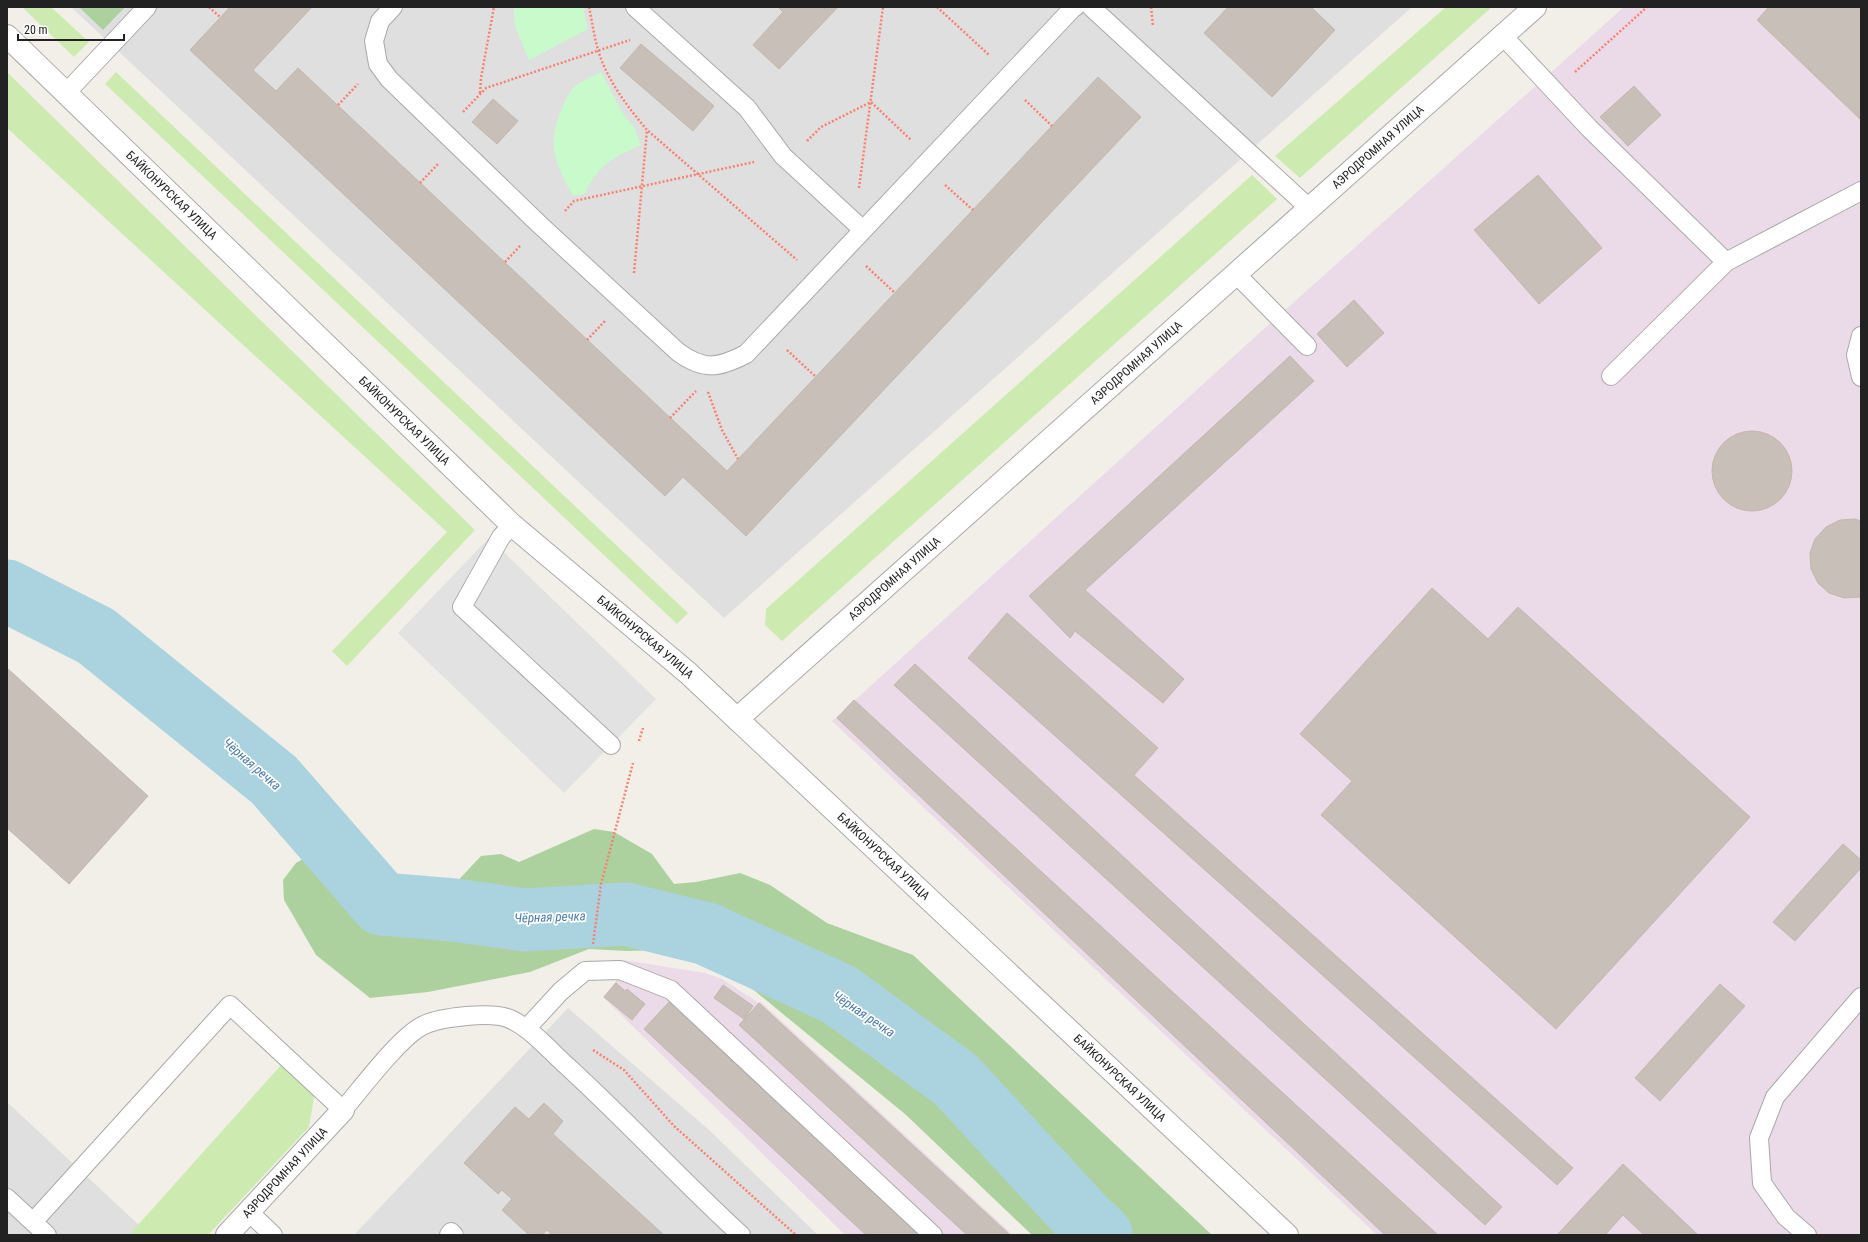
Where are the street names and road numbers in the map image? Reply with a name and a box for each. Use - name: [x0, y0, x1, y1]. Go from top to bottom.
- street label: АЭРОДРОМНАЯ УЛИЦА: [1329, 102, 1427, 192]
- street label: БАЙКОНУРСКАЯ УЛИЦА: [123, 148, 220, 243]
- street label: АЭРОДРОМНАЯ УЛИЦА: [1087, 318, 1185, 407]
- street label: БАЙКОНУРСКАЯ УЛИЦА: [356, 374, 453, 468]
- street label: АЭРОДРОМНАЯ УЛИЦА: [846, 534, 943, 623]
- street label: БАЙКОНУРСКАЯ УЛИЦА: [594, 593, 696, 681]
- street label: БАЙКОНУРСКАЯ УЛИЦА: [835, 810, 933, 903]
- street label: БАЙКОНУРСКАЯ УЛИЦА: [1071, 1032, 1169, 1125]
- street label: АЭРОДРОМНАЯ УЛИЦА: [239, 1124, 330, 1221]

